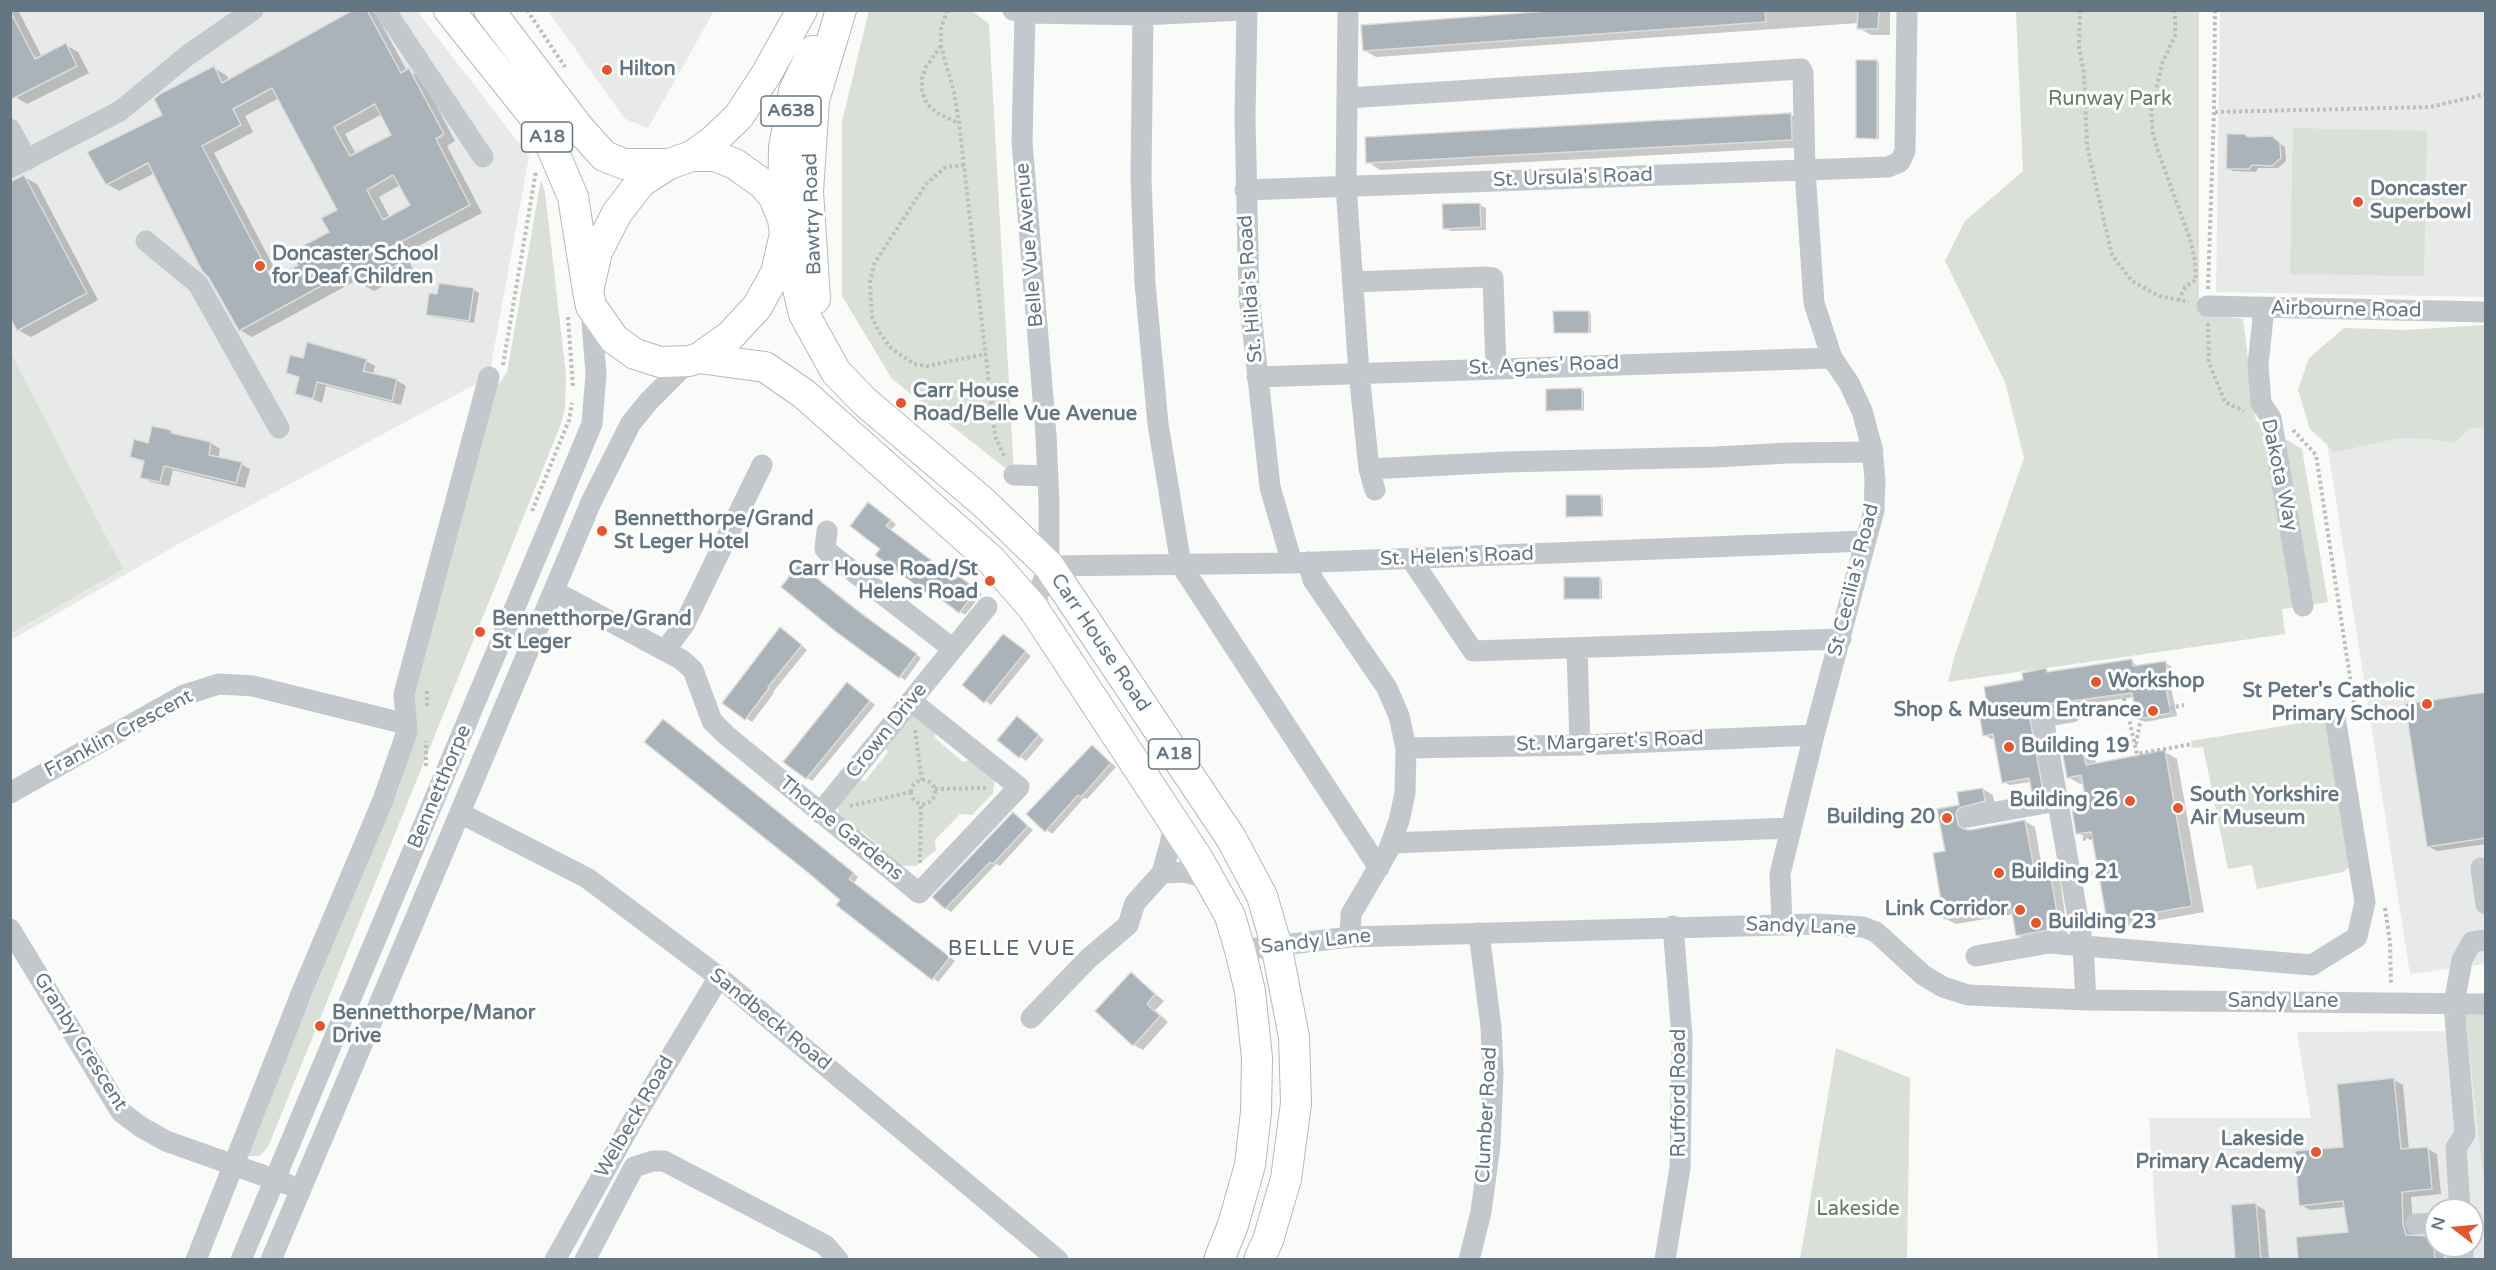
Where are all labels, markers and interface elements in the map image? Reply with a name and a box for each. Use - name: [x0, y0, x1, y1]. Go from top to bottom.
- place label: Hilton: [619, 58, 676, 82]
- marker: Hilton: [600, 63, 614, 77]
- park label: Runway Park: [2048, 88, 2172, 112]
- road number: A638: [761, 96, 821, 126]
- road number: A18: [522, 122, 572, 152]
- street label: Bawtry Road: [799, 152, 827, 276]
- street label: Belle Vue Avenue: [1011, 162, 1049, 328]
- street label: St. Ursula's Road: [1493, 163, 1653, 193]
- place label: Doncaster Superbowl: [2370, 178, 2471, 225]
- marker: Doncaster Superbowl: [2351, 195, 2365, 209]
- street label: St. Hilda's Road: [1234, 214, 1268, 364]
- place label: Doncaster School for Deaf Children: [272, 243, 439, 290]
- marker: Doncaster School for Deaf Children: [253, 259, 267, 273]
- street label: Airbourne Road: [2270, 297, 2422, 323]
- street label: St. Agnes' Road: [1469, 351, 1619, 381]
- place label: Carr House Road/Belle Vue Avenue: [913, 380, 1137, 427]
- marker: Carr House Road/Belle Vue Avenue: [894, 396, 908, 410]
- street label: Dakota Way: [2255, 417, 2303, 533]
- street label: St Cecilia's Road: [1823, 501, 1885, 659]
- place label: Bennetthorpe/Grand St Leger Hotel: [614, 508, 814, 555]
- marker: Bennetthorpe/Grand St Leger Hotel: [595, 524, 609, 538]
- street label: St. Helen's Road: [1380, 542, 1534, 572]
- place label: Carr House Road/St Helens Road: [788, 558, 978, 605]
- street label: Carr House Road: [1045, 569, 1155, 717]
- marker: Carr House Road/St Helens Road: [983, 574, 997, 588]
- place label: Bennetthorpe/Grand St Leger: [492, 608, 692, 655]
- marker: Bennetthorpe/Grand St Leger: [473, 625, 487, 639]
- place label: Workshop: [2108, 670, 2204, 694]
- marker: Workshop: [2089, 675, 2103, 689]
- street label: Crown Drive: [841, 679, 933, 783]
- place label: St Peter's Catholic Primary School: [2243, 680, 2415, 727]
- street label: Franklin Crescent: [41, 685, 197, 783]
- marker: St Peter's Catholic Primary School: [2420, 697, 2434, 711]
- place label: Shop & Museum Entrance: [1894, 699, 2141, 723]
- marker: Shop & Museum Entrance: [2146, 704, 2160, 718]
- street label: Bennetthorpe: [403, 722, 477, 852]
- street label: St. Margaret's Road: [1516, 727, 1704, 757]
- place label: Building 19: [2021, 735, 2130, 759]
- road number: A18: [1148, 739, 1200, 769]
- marker: Building 19: [2002, 740, 2016, 754]
- street label: Thorpe Gardens: [774, 772, 908, 886]
- place label: South Yorkshire Air Museum: [2190, 784, 2339, 831]
- place label: Building 26: [2009, 789, 2118, 813]
- marker: Building 26: [2123, 794, 2137, 808]
- marker: South Yorkshire Air Museum: [2171, 801, 2185, 815]
- place label: Building 20: [1826, 806, 1935, 830]
- marker: Building 20: [1940, 811, 1954, 825]
- place label: Building 21: [2011, 861, 2120, 885]
- marker: Building 21: [1992, 866, 2006, 880]
- place label: Link Corridor: [1885, 898, 2008, 922]
- marker: Link Corridor: [2013, 903, 2027, 917]
- place label: Building 23: [2048, 911, 2157, 935]
- street label: Sandy Lane: [1745, 913, 1857, 941]
- marker: Building 23: [2029, 916, 2043, 930]
- street label: Sandy Lane: [1260, 924, 1372, 960]
- district label: BELLE VUE: [948, 936, 1076, 962]
- street label: Sandbeck Road: [704, 964, 836, 1076]
- street label: Granby Crescent: [28, 969, 132, 1115]
- street label: Sandy Lane: [2228, 990, 2338, 1014]
- place label: Bennetthorpe/Manor Drive: [332, 1002, 535, 1049]
- marker: Bennetthorpe/Manor Drive: [313, 1019, 327, 1033]
- street label: Rufford Road: [1668, 1029, 1692, 1157]
- street label: Clumber Road: [1471, 1046, 1503, 1184]
- street label: Welbeck Road: [590, 1052, 680, 1182]
- place label: Lakeside Primary Academy: [2135, 1128, 2304, 1175]
- marker: Lakeside Primary Academy: [2309, 1145, 2323, 1159]
- park label: Lakeside: [1816, 1198, 1900, 1222]
- north arrow: [2424, 1198, 2484, 1258]
- text: N: [2427, 1215, 2450, 1233]

